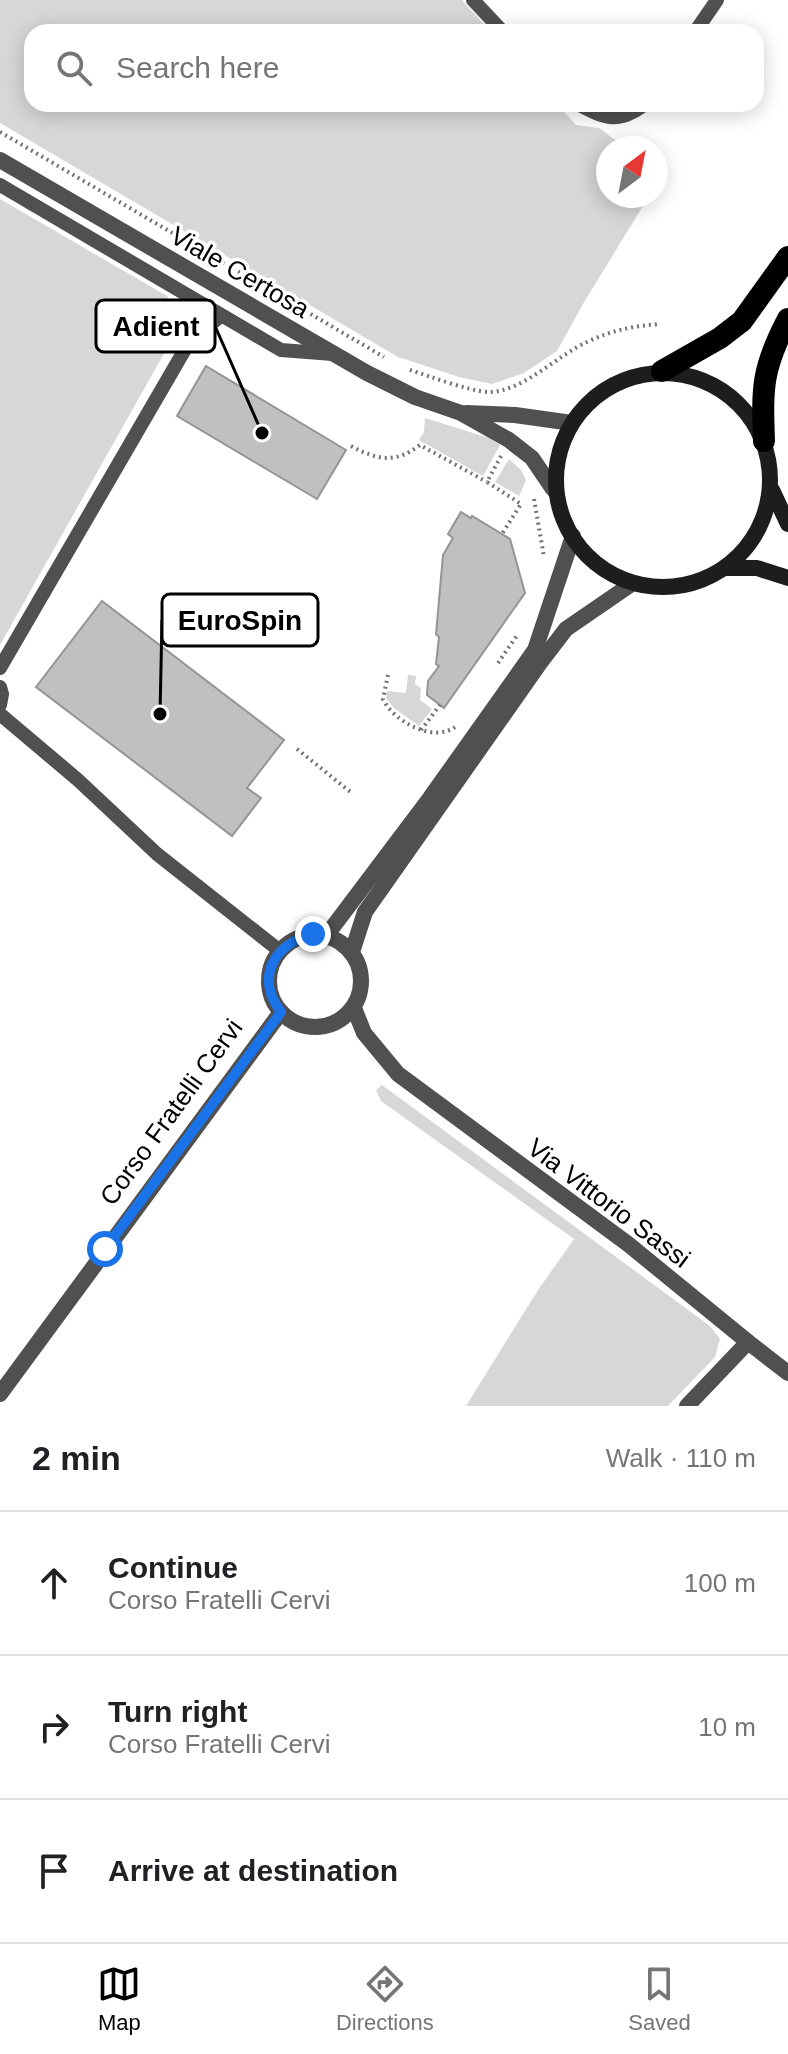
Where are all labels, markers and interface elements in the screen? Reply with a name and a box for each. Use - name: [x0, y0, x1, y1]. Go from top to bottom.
- search box: [24, 24, 764, 112]
- icon: search: [52, 46, 96, 90]
- text: Search here: [116, 51, 279, 84]
- north arrow: [596, 136, 668, 208]
- street label: Viale Certosa: [165, 220, 315, 324]
- callout: Adient: [96, 300, 215, 352]
- text: Adient: [112, 311, 200, 342]
- callout: EuroSpin: [162, 594, 318, 646]
- text: EuroSpin: [178, 605, 302, 636]
- route end: [295, 916, 331, 952]
- street label: Corso Fratelli Cervi: [93, 1013, 249, 1211]
- street label: Via Vittorio Sassi: [522, 1132, 696, 1274]
- route start: [87, 1231, 123, 1267]
- text: 2 min: [32, 1439, 121, 1477]
- text: Walk · 110 m: [606, 1443, 756, 1473]
- text: Continue: [108, 1551, 238, 1584]
- icon: ahead: [32, 1561, 76, 1605]
- text: 100 m: [684, 1568, 756, 1598]
- text: Corso Fratelli Cervi: [108, 1585, 331, 1615]
- text: Turn right: [108, 1695, 247, 1728]
- icon: right: [32, 1705, 76, 1749]
- text: 10 m: [698, 1712, 756, 1742]
- text: Corso Fratelli Cervi: [108, 1729, 331, 1759]
- icon: arrive: [32, 1849, 76, 1893]
- text: Arrive at destination: [108, 1854, 398, 1887]
- tab: Map: [97, 1962, 141, 2036]
- tab: Directions: [336, 1962, 434, 2036]
- tab: Saved: [628, 1962, 691, 2036]

